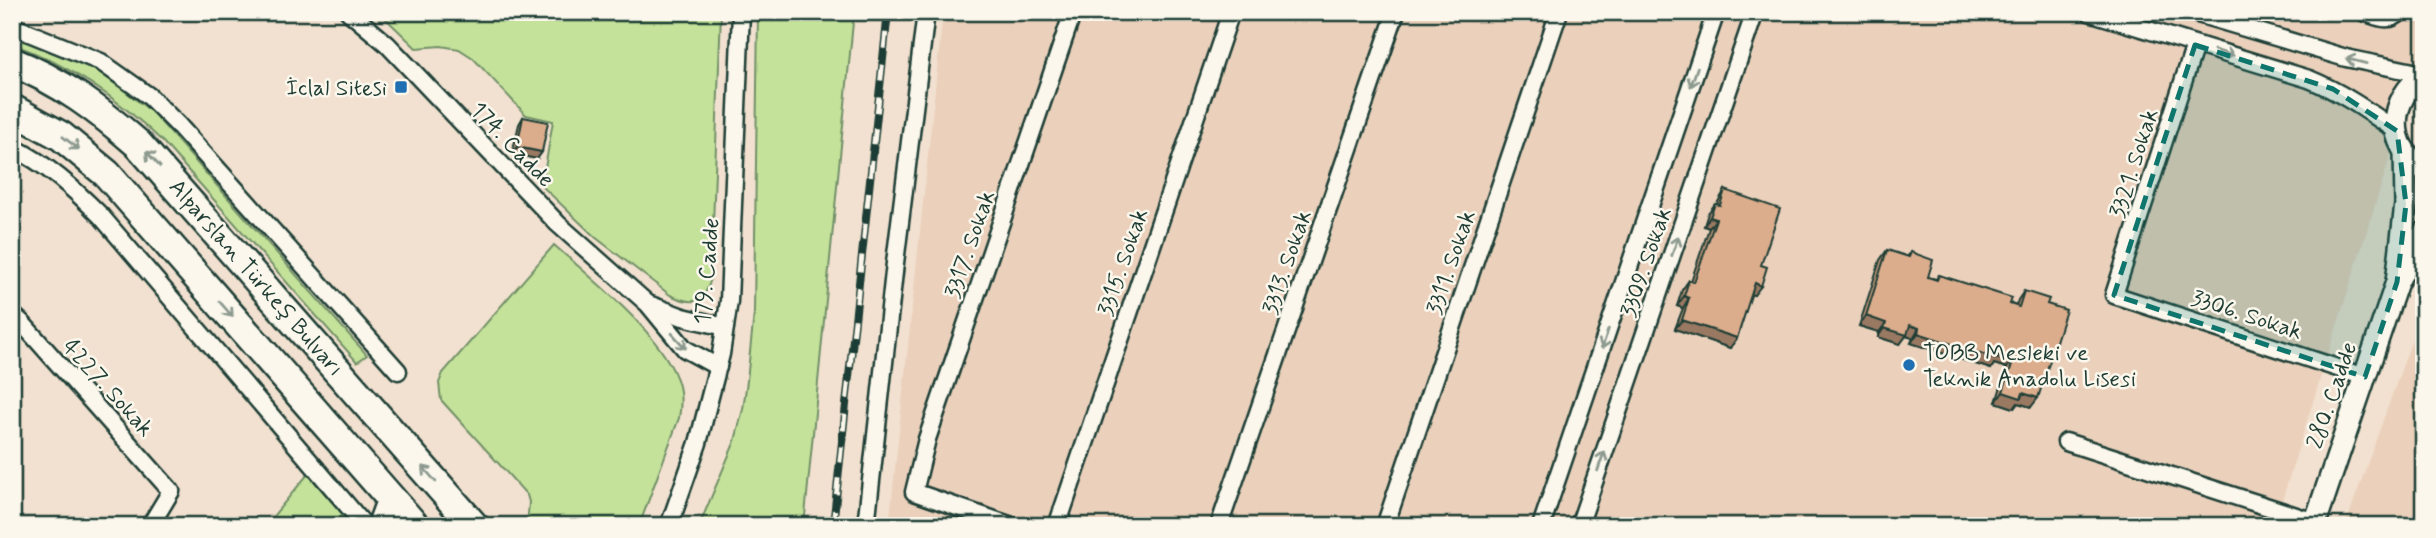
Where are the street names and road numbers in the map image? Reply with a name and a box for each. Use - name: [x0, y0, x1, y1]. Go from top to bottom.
- street label: 174. Cadde: [463, 96, 560, 195]
- street label: 3321. Sokak: [2103, 105, 2167, 222]
- street label: Alparslan Türkeş Bulvarı: [161, 173, 350, 383]
- street label: 3317. Sokak: [938, 187, 1003, 303]
- street label: 3309. Sokak: [1614, 204, 1680, 322]
- street label: 3315. Sokak: [1091, 205, 1156, 321]
- street label: 3313. Sokak: [1256, 206, 1320, 319]
- street label: 3311. Sokak: [1420, 206, 1484, 319]
- street label: 179. Cadde: [688, 217, 728, 326]
- street label: 3306. Sokak: [2187, 284, 2306, 348]
- street label: 4227. Sokak: [55, 333, 160, 444]
- street label: 280. Cadde: [2301, 338, 2365, 453]

